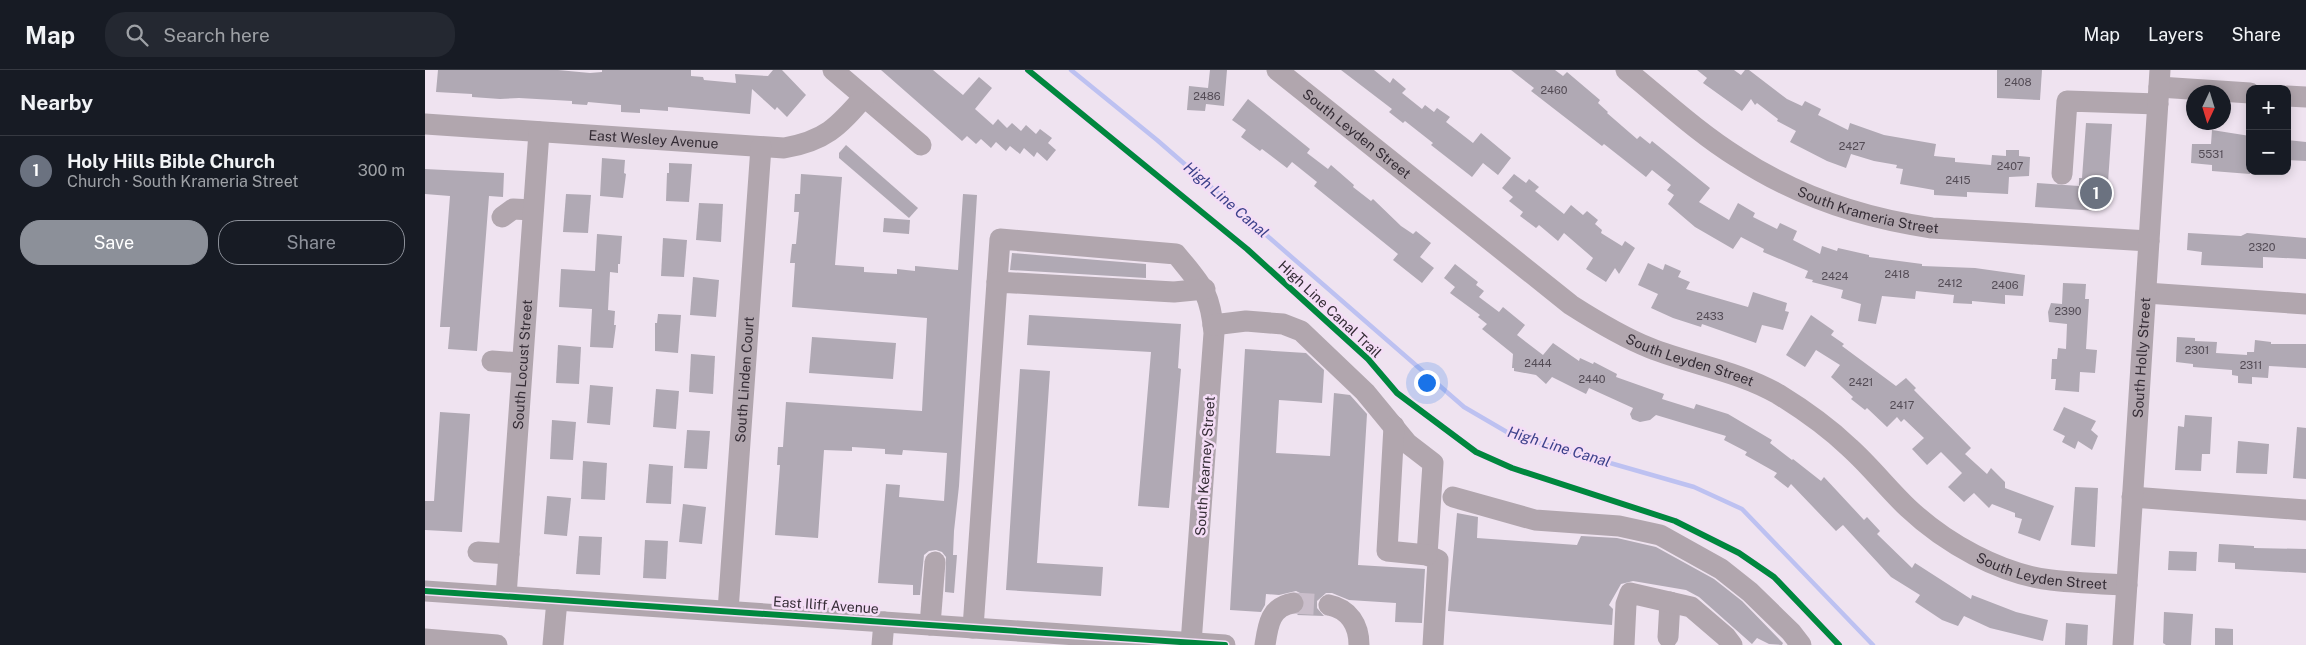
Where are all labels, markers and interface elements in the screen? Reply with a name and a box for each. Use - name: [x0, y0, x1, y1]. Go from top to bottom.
- search box: [105, 12, 455, 57]
- text: Map: [25, 21, 75, 49]
- icon: search: [123, 21, 151, 49]
- text: Search here: [163, 24, 270, 46]
- text: Map: [2084, 24, 2120, 45]
- text: Layers: [2148, 24, 2204, 45]
- text: Share: [2232, 24, 2281, 45]
- house number: 2408: [2004, 76, 2032, 88]
- house number: 2460: [1541, 84, 1568, 96]
- north arrow: [2186, 85, 2231, 130]
- map controls: [2246, 85, 2291, 175]
- button: +: [2246, 85, 2291, 130]
- street label: South Leyden Street: [1299, 86, 1414, 182]
- text: Nearby: [20, 90, 93, 115]
- house number: 2486: [1193, 90, 1221, 102]
- street label: East Wesley Avenue: [588, 127, 719, 152]
- button: −: [2246, 130, 2291, 175]
- house number: 2427: [1839, 140, 1866, 152]
- house number: 5531: [2198, 148, 2224, 160]
- text: Holy Hills Bible Church: [67, 150, 275, 172]
- water label: High Line Canal: [1181, 158, 1272, 241]
- house number: 2407: [1997, 160, 2024, 172]
- text: 1: [33, 161, 39, 180]
- text: 300 m: [358, 161, 405, 180]
- text: Church · South Krameria Street: [67, 172, 299, 191]
- house number: 2415: [1946, 174, 1971, 186]
- pin: 1: [2080, 174, 2112, 212]
- street label: South Krameria Street: [1795, 183, 1939, 236]
- button: Save: [20, 220, 208, 265]
- button: Share: [218, 220, 405, 265]
- house number: 2320: [2249, 241, 2276, 253]
- street label: High Line Canal Trail: [1275, 257, 1385, 361]
- house number: 2418: [1884, 268, 1910, 280]
- house number: 2424: [1822, 270, 1849, 282]
- house number: 2412: [1938, 277, 1963, 289]
- house number: 2406: [1992, 279, 2019, 291]
- street label: South Holly Street: [2130, 297, 2153, 418]
- street label: South Locust Street: [510, 299, 535, 430]
- house number: 2390: [2055, 305, 2082, 317]
- house number: 2433: [1696, 310, 1724, 322]
- street label: South Linden Court: [732, 316, 757, 443]
- street label: South Leyden Street: [1623, 330, 1756, 389]
- house number: 2301: [2185, 344, 2209, 356]
- house number: 2444: [1524, 357, 1552, 369]
- house number: 2311: [2240, 359, 2262, 371]
- your location: [1414, 370, 1440, 396]
- house number: 2440: [1578, 373, 1606, 385]
- house number: 2421: [1849, 376, 1873, 388]
- street label: South Kearney Street: [1192, 396, 1218, 536]
- house number: 2417: [1890, 399, 1915, 411]
- water label: High Line Canal: [1506, 423, 1613, 470]
- street label: South Leyden Street: [1974, 549, 2107, 592]
- street label: East Iliff Avenue: [773, 593, 879, 617]

